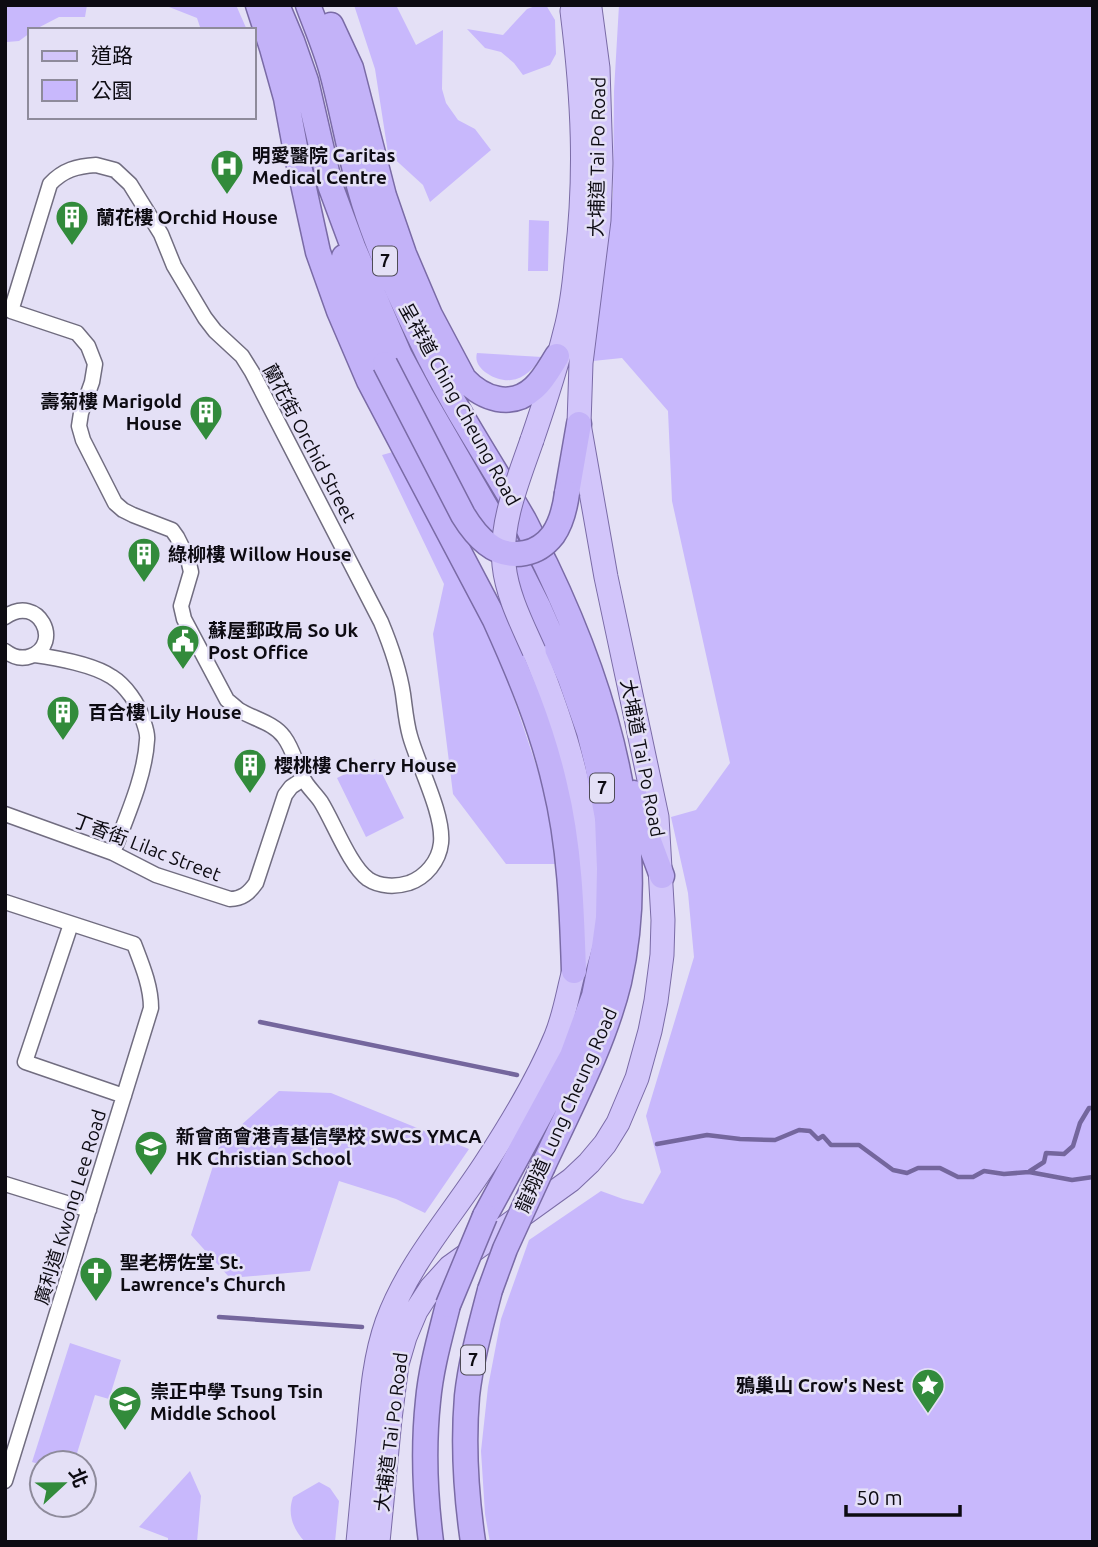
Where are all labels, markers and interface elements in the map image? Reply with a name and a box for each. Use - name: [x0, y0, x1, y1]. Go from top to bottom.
- legend: [28, 28, 256, 119]
- text: 道路: [91, 43, 133, 67]
- street label: 大埔道 Tai Po Road: [585, 77, 609, 237]
- text: 公園: [91, 78, 133, 102]
- place label: 明愛醫院 Caritas Medical Centre: [252, 144, 395, 188]
- hospital icon: 明愛醫院 Caritas Medical Centre: [208, 147, 246, 196]
- building icon: 蘭花樓 Orchid House: [53, 198, 91, 247]
- place label: 蘭花樓 Orchid House: [96, 206, 278, 228]
- road number: 7: [373, 246, 397, 276]
- street label: 呈祥道 Ching Cheung Road: [395, 299, 525, 509]
- street label: 蘭花街 Orchid Street: [259, 360, 361, 526]
- place label: 壽菊樓 Marigold House: [40, 390, 182, 434]
- building icon: 壽菊樓 Marigold House: [187, 393, 225, 442]
- building icon: 綠柳樓 Willow House: [125, 535, 163, 584]
- place label: 綠柳樓 Willow House: [168, 543, 352, 565]
- place label: 蘇屋郵政局 So Uk Post Office: [208, 619, 359, 663]
- public building icon: 蘇屋郵政局 So Uk Post Office: [164, 622, 202, 671]
- street label: 大埔道 Tai Po Road: [617, 677, 669, 839]
- building icon: 百合樓 Lily House: [44, 693, 82, 742]
- place label: 百合樓 Lily House: [88, 701, 242, 723]
- building icon: 櫻桃樓 Cherry House: [231, 746, 269, 795]
- place label: 櫻桃樓 Cherry House: [274, 754, 457, 776]
- road number: 7: [590, 774, 614, 802]
- street label: 丁香街 Lilac Street: [70, 809, 225, 886]
- street label: 龍翔道 Lung Cheung Road: [511, 1004, 621, 1216]
- street label: 廣利道 Kwong Lee Road: [30, 1107, 110, 1307]
- place label: 新會商會港青基信學校 SWCS YMCA HK Christian School: [176, 1125, 482, 1169]
- school or university icon: 新會商會港青基信學校 SWCS YMCA HK Christian School: [132, 1128, 170, 1177]
- place label: 聖老楞佐堂 St. Lawrence's Church: [120, 1251, 286, 1295]
- church icon: 聖老楞佐堂 St. Lawrence's Church: [77, 1254, 115, 1303]
- road number: 7: [461, 1345, 485, 1374]
- street label: 大埔道 Tai Po Road: [370, 1351, 412, 1513]
- place icon: 鴉巢山 Crow's Nest: [909, 1366, 947, 1415]
- place label: 鴉巢山 Crow's Nest: [736, 1374, 904, 1396]
- place label: 崇正中學 Tsung Tsin Middle School: [150, 1380, 323, 1424]
- school or university icon: 崇正中學 Tsung Tsin Middle School: [106, 1383, 144, 1432]
- north arrow: [28, 1449, 98, 1519]
- text: 北: [65, 1465, 93, 1491]
- scale bar: [846, 1474, 960, 1518]
- text: 50 m: [856, 1485, 903, 1509]

